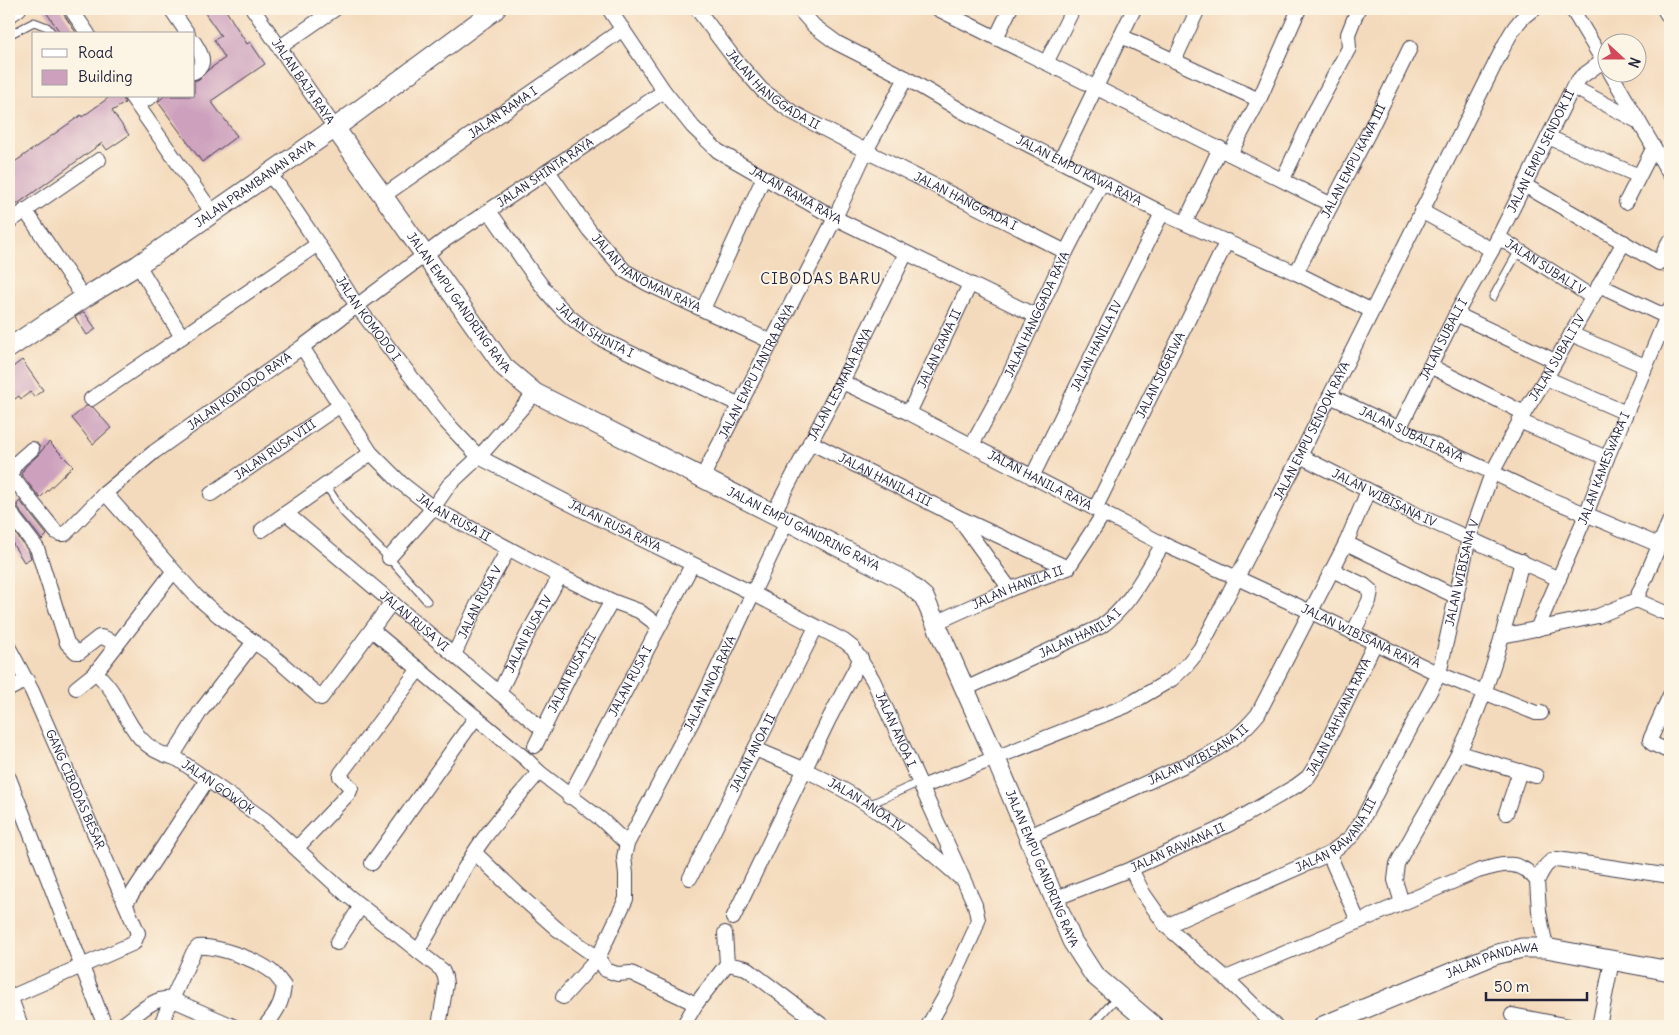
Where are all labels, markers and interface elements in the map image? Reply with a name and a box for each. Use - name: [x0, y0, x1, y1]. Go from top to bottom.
- legend: [32, 32, 195, 98]
- north arrow: [1596, 32, 1646, 82]
- street label: JALAN BAJA RAYA: [269, 36, 338, 127]
- text: Road: [78, 43, 113, 62]
- street label: JALAN HANGGADA II: [723, 46, 822, 132]
- text: N: [1624, 55, 1644, 70]
- text: Building: [78, 67, 133, 86]
- street label: JALAN RAMA I: [465, 83, 540, 141]
- street label: JALAN EMPU SENDOK II: [1504, 87, 1577, 215]
- street label: JALAN EMPU KAWA III: [1318, 101, 1389, 220]
- street label: JALAN EMPU KAWA RAYA: [1014, 132, 1145, 209]
- street label: JALAN SHINTA RAYA: [494, 134, 596, 210]
- street label: JALAN PRAMBANAN RAYA: [192, 136, 318, 230]
- street label: JALAN RAMA RAYA: [747, 163, 845, 227]
- street label: JALAN HANGGADA I: [912, 168, 1019, 233]
- street label: JALAN EMPU GANDRING RAYA: [404, 229, 514, 376]
- street label: JALAN HANOMAN RAYA: [589, 231, 704, 315]
- street label: JALAN SUBALI V: [1503, 236, 1589, 298]
- street label: JALAN HANGGADA RAYA: [1001, 249, 1072, 379]
- district label: CIBODAS BARU: [760, 269, 882, 288]
- street label: JALAN KOMODO I: [333, 273, 404, 363]
- street label: JALAN SUBALI I: [1416, 296, 1470, 383]
- street label: JALAN HANILA IV: [1067, 298, 1125, 394]
- street label: JALAN SHINTA I: [553, 300, 636, 360]
- street label: JALAN EMPU TANTRA RAYA: [715, 301, 797, 441]
- street label: JALAN RAMA II: [914, 307, 964, 390]
- street label: JALAN SUBALI IV: [1526, 311, 1588, 403]
- street label: JALAN LESMANA RAYA: [805, 325, 875, 443]
- street label: JALAN SUGRIWA: [1133, 329, 1188, 421]
- street label: JALAN KOMODO RAYA: [184, 349, 294, 433]
- street label: JALAN EMPU SENDOK RAYA: [1270, 359, 1353, 503]
- street label: JALAN SUBALI RAYA: [1357, 403, 1466, 465]
- street label: JALAN KAMESWARA I: [1575, 410, 1633, 527]
- street label: JALAN RUSA VIII: [231, 416, 319, 483]
- street label: JALAN HANILA RAYA: [985, 447, 1095, 513]
- street label: JALAN HANILA III: [836, 450, 934, 509]
- street label: JALAN WIBISANA IV: [1330, 465, 1439, 530]
- street label: JALAN EMPU GANDRING RAYA: [725, 484, 883, 574]
- street label: JALAN RUSA II: [414, 490, 493, 544]
- street label: JALAN RUSA RAYA: [566, 496, 664, 555]
- street label: JALAN WIBISANA V: [1442, 517, 1482, 628]
- street label: JALAN RUSA V: [455, 562, 505, 641]
- street label: JALAN HANILA II: [970, 562, 1065, 612]
- street label: JALAN RUSA VI: [377, 588, 452, 654]
- street label: JALAN RUSA IV: [502, 592, 555, 675]
- street label: JALAN WIBISANA RAYA: [1299, 601, 1423, 671]
- street label: JALAN HANILA I: [1036, 605, 1124, 661]
- street label: JALAN RUSA III: [545, 630, 599, 715]
- street label: JALAN ANOA RAYA: [681, 633, 739, 734]
- street label: JALAN RUSA I: [605, 643, 655, 719]
- street label: JALAN RAHWANA RAYA: [1303, 655, 1374, 778]
- street label: JALAN ANOA I: [872, 690, 919, 769]
- street label: JALAN ANOA II: [726, 711, 778, 794]
- street label: JALAN WIBISANA II: [1146, 721, 1251, 788]
- street label: GANG CIBODAS BESAR: [43, 727, 108, 852]
- street label: JALAN GOWOK: [179, 756, 258, 818]
- street label: JALAN ANOA IV: [826, 775, 908, 836]
- street label: JALAN EMPU GANDRING RAYA: [1003, 787, 1082, 950]
- street label: JALAN RAWANA III: [1293, 796, 1379, 875]
- street label: JALAN RAWANA II: [1128, 819, 1227, 875]
- street label: JALAN PANDAWA: [1443, 940, 1538, 981]
- scale bar: [1486, 970, 1588, 1002]
- text: 50 m: [1494, 977, 1529, 996]

